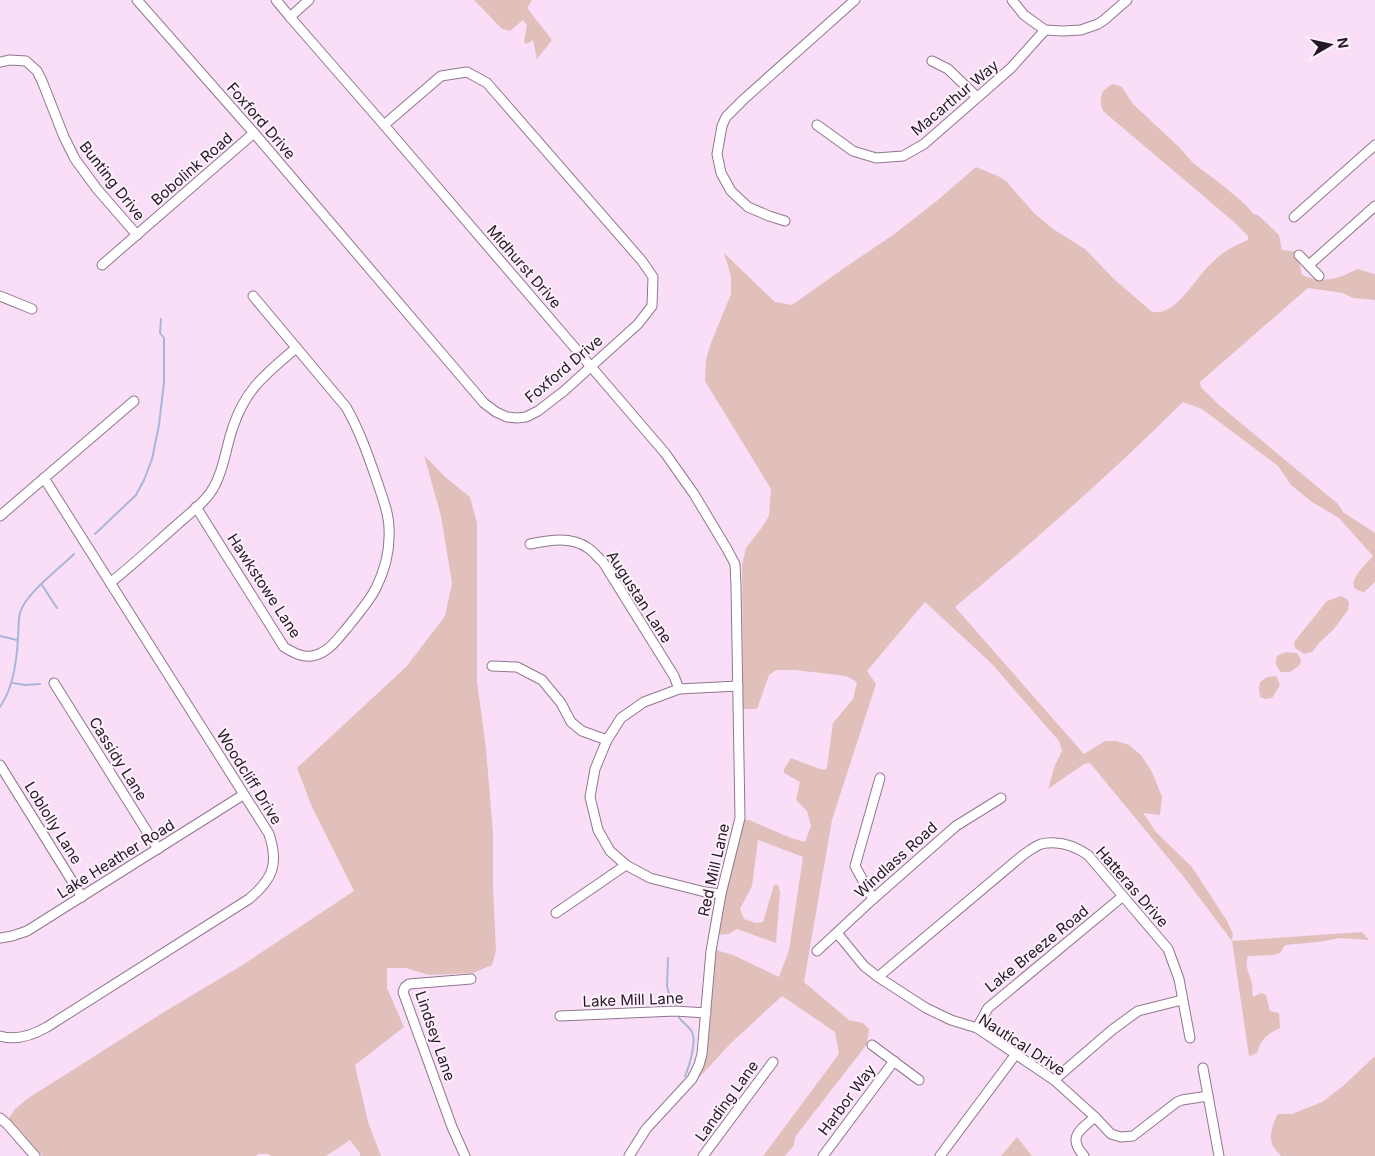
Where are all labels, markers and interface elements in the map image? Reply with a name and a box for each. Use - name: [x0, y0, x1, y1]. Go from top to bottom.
- north arrow: [1305, 20, 1355, 70]
- text: N: [1334, 36, 1353, 49]
- street label: Macarthur Way: [907, 55, 1003, 140]
- street label: Foxford Drive: [223, 78, 300, 163]
- street label: Bobolink Road: [147, 128, 236, 209]
- street label: Bunting Drive: [75, 137, 149, 224]
- street label: Midhurst Drive: [483, 221, 566, 312]
- street label: Foxford Drive: [521, 331, 606, 407]
- street label: Hawkstowe Lane: [224, 530, 305, 642]
- street label: Augustan Lane: [603, 547, 676, 646]
- street label: Cassidy Lane: [85, 713, 152, 804]
- street label: Woodcliff Drive: [212, 725, 286, 828]
- street label: Loblolly Lane: [21, 778, 86, 868]
- street label: Lake Heather Road: [54, 815, 178, 902]
- street label: Windlass Road: [850, 818, 941, 902]
- street label: Red Mill Lane: [694, 822, 733, 918]
- street label: Hatteras Drive: [1092, 842, 1173, 931]
- street label: Lake Breeze Road: [981, 901, 1092, 996]
- street label: Lindsey Lane: [411, 988, 460, 1083]
- street label: Lake Mill Lane: [582, 988, 684, 1011]
- street label: Nautical Drive: [975, 1010, 1069, 1080]
- street label: Landing Lane: [691, 1057, 762, 1145]
- street label: Harbor Way: [814, 1060, 880, 1139]

